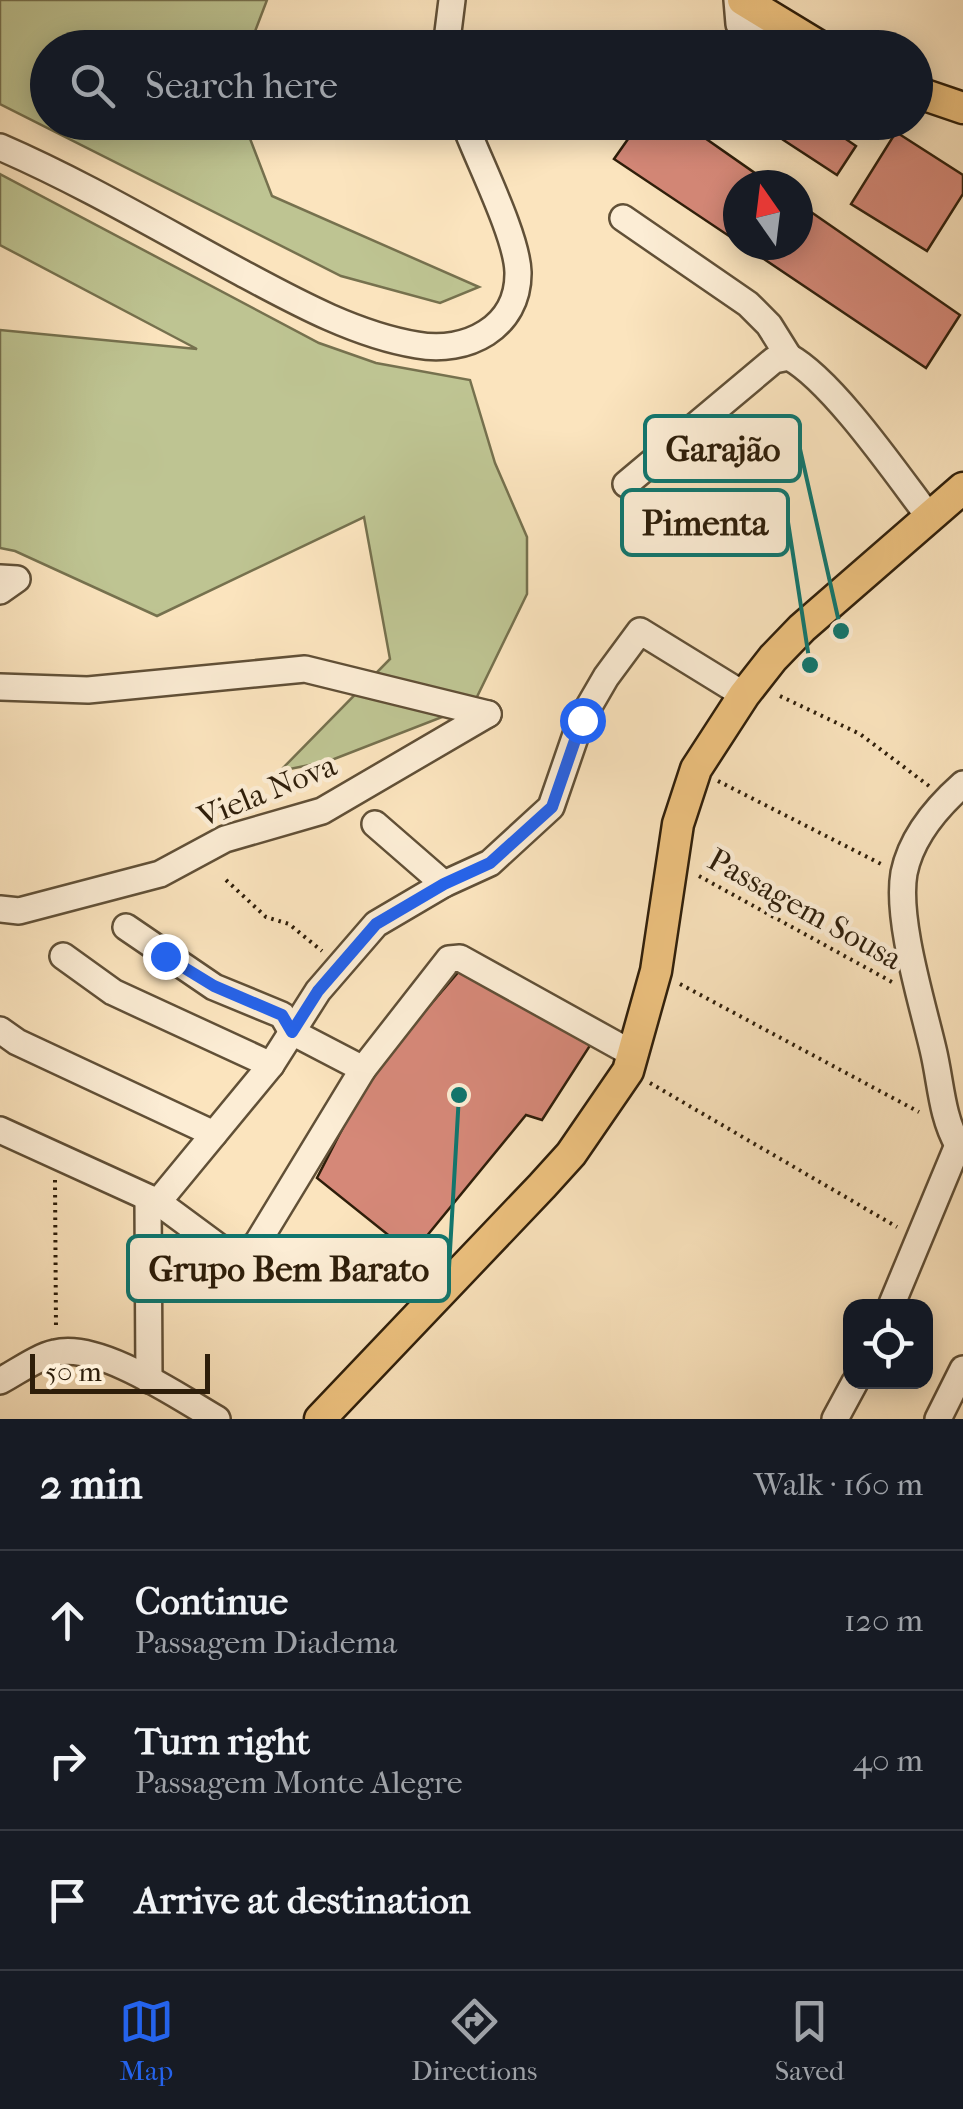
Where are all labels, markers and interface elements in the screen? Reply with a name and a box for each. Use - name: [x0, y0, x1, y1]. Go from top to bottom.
- search box: [30, 30, 933, 140]
- icon: search: [65, 58, 120, 113]
- text: Search here: [145, 63, 338, 108]
- north arrow: [723, 170, 813, 260]
- callout: Garajão: [645, 416, 800, 481]
- text: Garajão: [666, 429, 781, 470]
- callout: Pimenta: [622, 490, 788, 555]
- text: Pimenta: [642, 503, 769, 544]
- route start: [560, 698, 606, 744]
- street label: Viela Nova: [191, 746, 343, 836]
- street label: Passagem Sousa: [702, 841, 909, 978]
- route end: [143, 934, 189, 980]
- callout: Grupo Bem Barato: [128, 1236, 449, 1301]
- text: Grupo Bem Barato: [149, 1249, 430, 1290]
- map controls: [843, 1299, 933, 1389]
- button: locate: [843, 1299, 933, 1389]
- scale bar: [30, 1349, 210, 1394]
- text: 50 m: [45, 1355, 102, 1388]
- text: 2 min: [40, 1460, 142, 1509]
- text: Walk · 160 m: [754, 1466, 923, 1503]
- text: Continue: [135, 1579, 288, 1624]
- icon: ahead: [40, 1593, 95, 1648]
- text: 120 m: [844, 1602, 923, 1639]
- text: Passagem Diadema: [135, 1624, 397, 1661]
- text: Turn right: [135, 1719, 310, 1764]
- icon: right: [40, 1733, 95, 1788]
- text: 40 m: [853, 1742, 923, 1779]
- text: Passagem Monte Alegre: [135, 1764, 463, 1801]
- icon: arrive: [40, 1873, 95, 1928]
- text: Arrive at destination: [135, 1878, 471, 1923]
- tab: Map: [119, 1994, 174, 2087]
- tab: Directions: [411, 1994, 537, 2087]
- tab: Saved: [775, 1994, 844, 2087]

